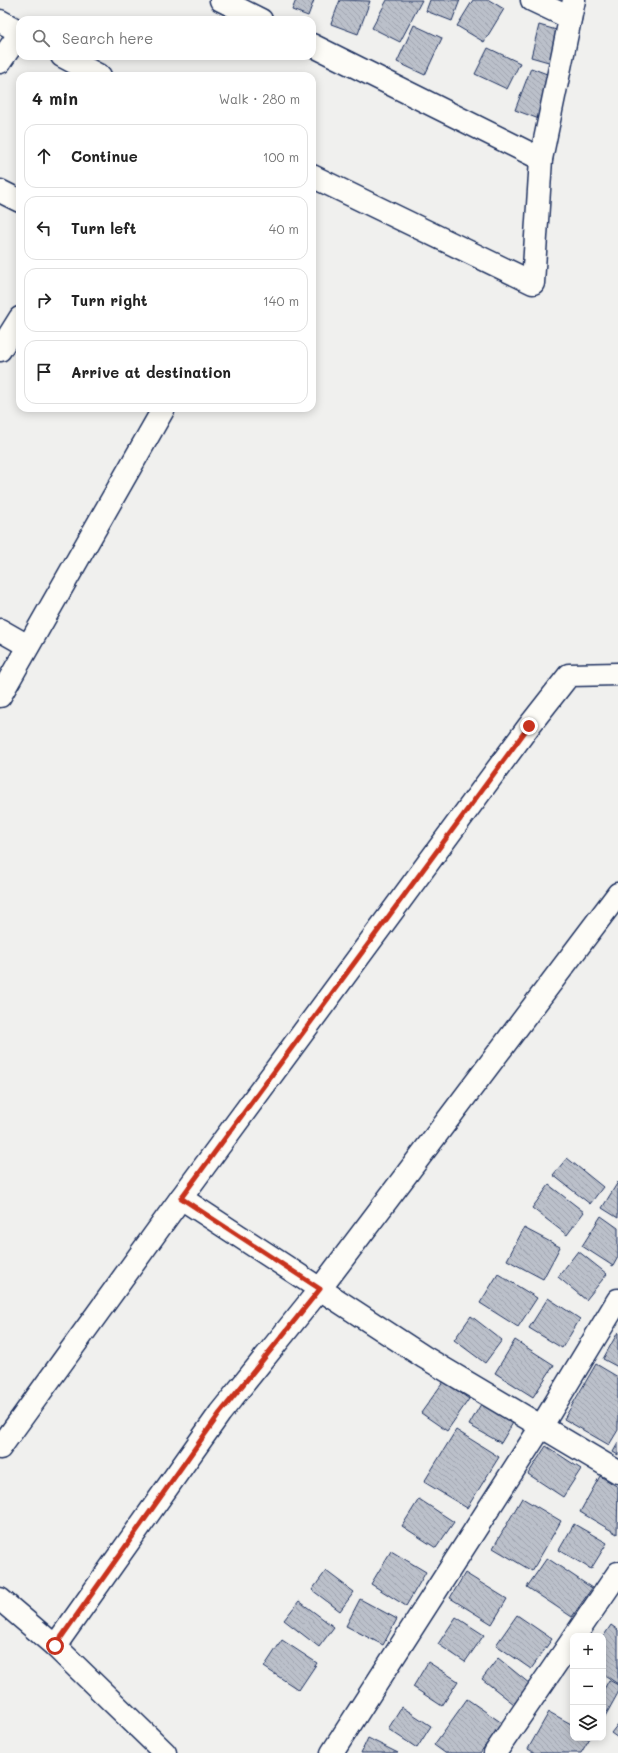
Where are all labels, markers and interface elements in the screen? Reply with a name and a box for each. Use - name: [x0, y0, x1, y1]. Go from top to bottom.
- search box: [16, 16, 316, 60]
- icon: search: [30, 27, 52, 49]
- text: Search here: [62, 28, 153, 48]
- text: 4 min: [32, 87, 78, 109]
- text: Walk · 280 m: [219, 90, 300, 107]
- icon: ahead: [33, 145, 55, 167]
- text: Continue: [71, 146, 138, 166]
- text: 100 m: [263, 148, 299, 165]
- icon: left: [33, 217, 55, 239]
- text: Turn left: [71, 218, 136, 238]
- text: 40 m: [269, 220, 299, 237]
- icon: right: [33, 289, 55, 311]
- text: Turn right: [71, 290, 148, 310]
- text: 140 m: [263, 292, 299, 309]
- icon: arrive: [33, 361, 55, 383]
- text: Arrive at destination: [71, 362, 231, 382]
- route end: [520, 717, 538, 735]
- map controls: [570, 1633, 606, 1741]
- button: +: [570, 1633, 606, 1669]
- route start: [46, 1637, 64, 1655]
- button: −: [570, 1669, 606, 1705]
- button: layers: [570, 1705, 606, 1741]

